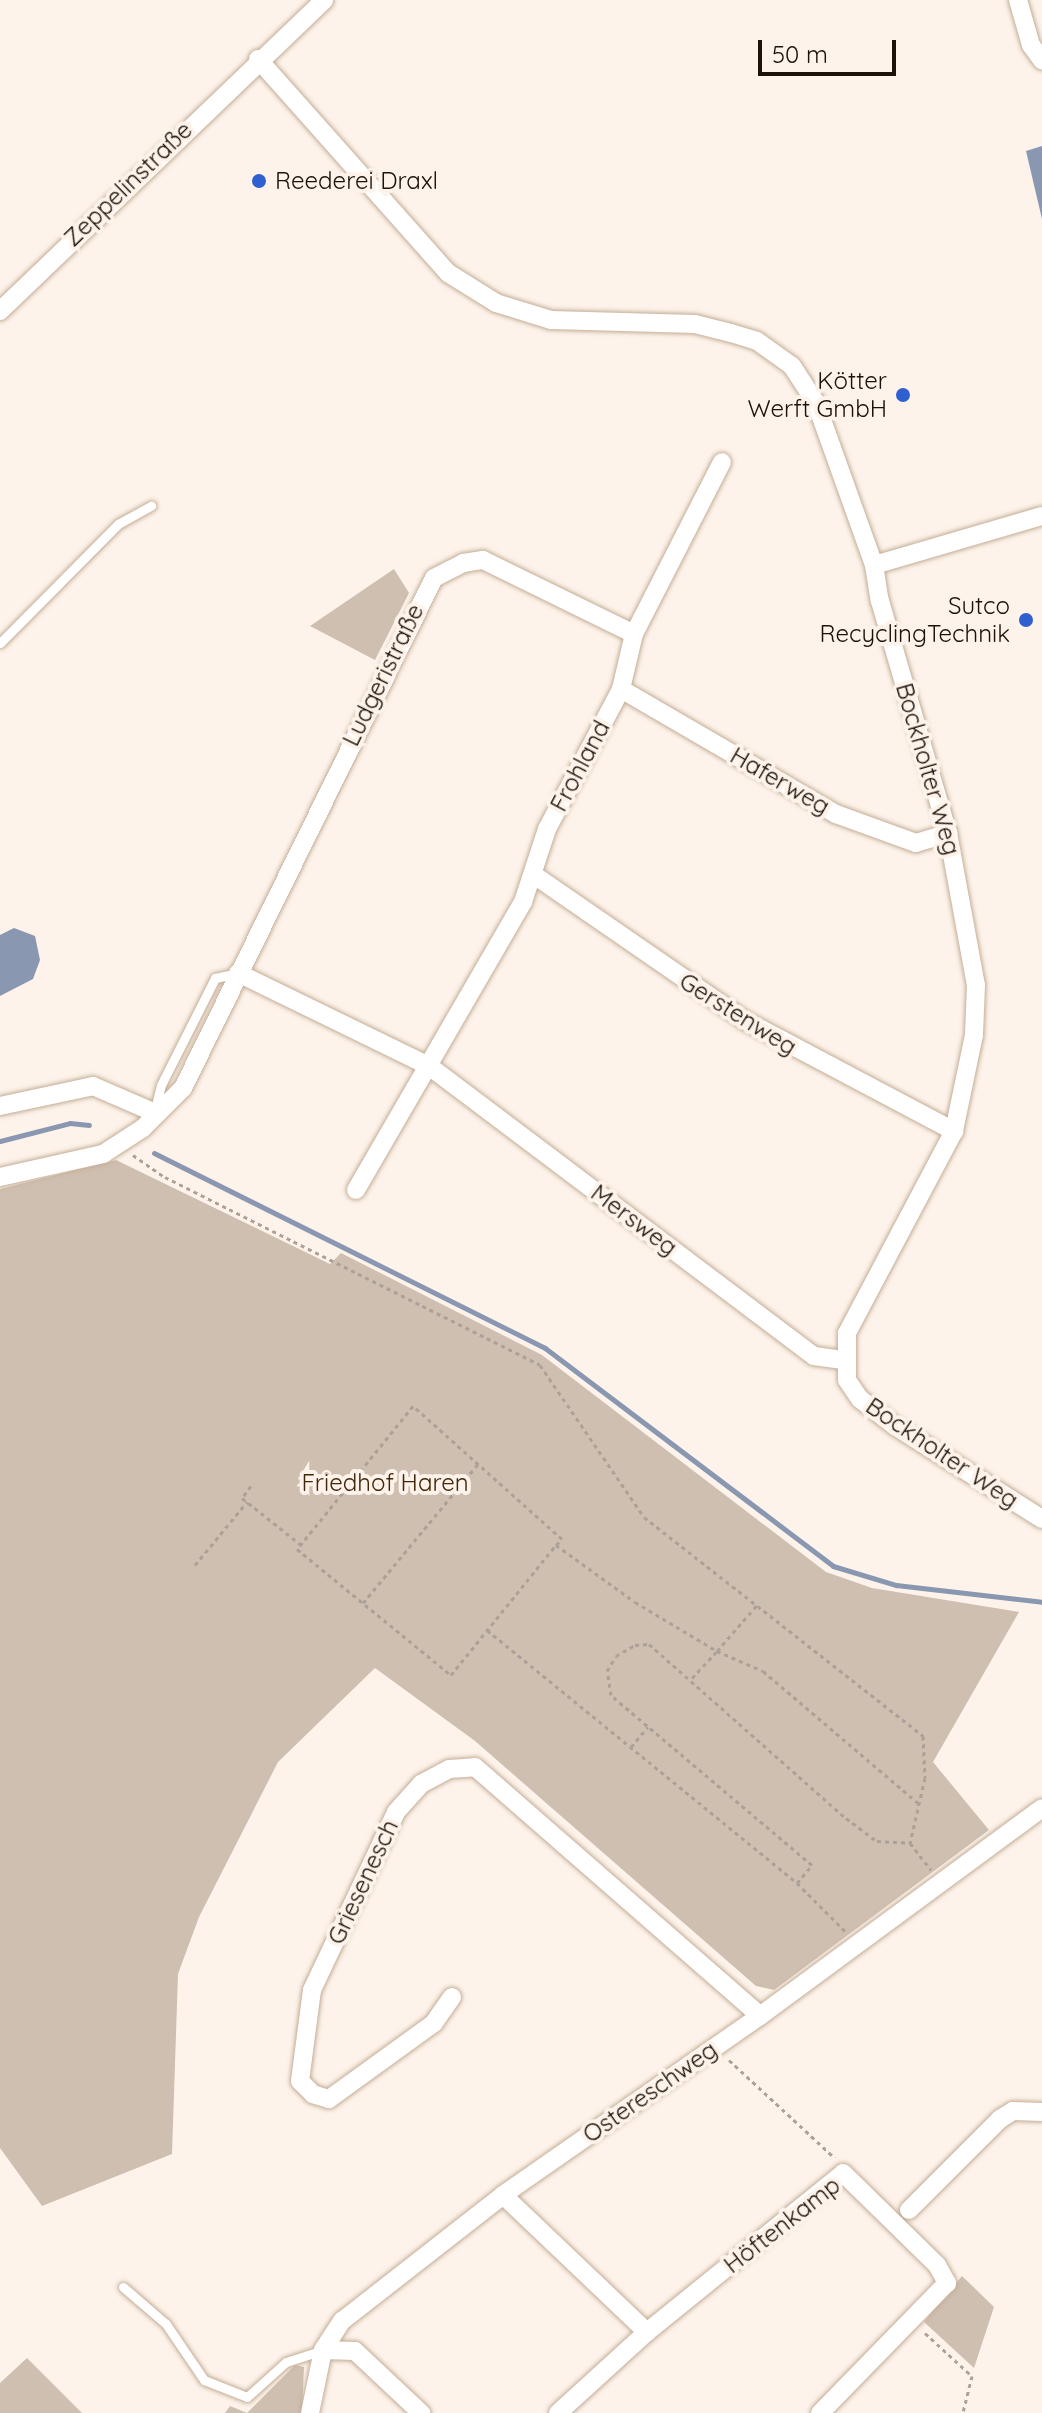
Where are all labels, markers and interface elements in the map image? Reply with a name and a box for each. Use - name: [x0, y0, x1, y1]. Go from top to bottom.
- scale bar: [762, 24, 900, 74]
- text: 50 m: [772, 39, 828, 69]
- street label: Zeppelinstraße: [58, 116, 198, 252]
- place label: Reederei Draxl: [275, 167, 438, 195]
- marker: Reederei Draxl: [250, 172, 268, 190]
- place label: Kötter Werft GmbH: [748, 367, 887, 423]
- marker: Kötter Werft GmbH: [894, 386, 912, 404]
- place label: Sutco RecyclingTechnik: [820, 592, 1010, 648]
- street label: Ludgeristraße: [336, 599, 430, 751]
- marker: Sutco RecyclingTechnik: [1017, 611, 1035, 629]
- street label: Bockholter Weg: [890, 680, 966, 858]
- street label: Frohland: [544, 716, 616, 816]
- street label: Haferweg: [725, 741, 835, 821]
- street label: Gerstenweg: [674, 967, 802, 1061]
- street label: Mersweg: [585, 1178, 683, 1262]
- street label: Bockholter Weg: [860, 1391, 1024, 1515]
- park label: Friedhof Haren: [301, 1469, 469, 1497]
- street label: Griesenesch: [322, 1815, 404, 1949]
- street label: Ostereschweg: [577, 2035, 723, 2149]
- street label: Höftenkamp: [718, 2171, 846, 2279]

